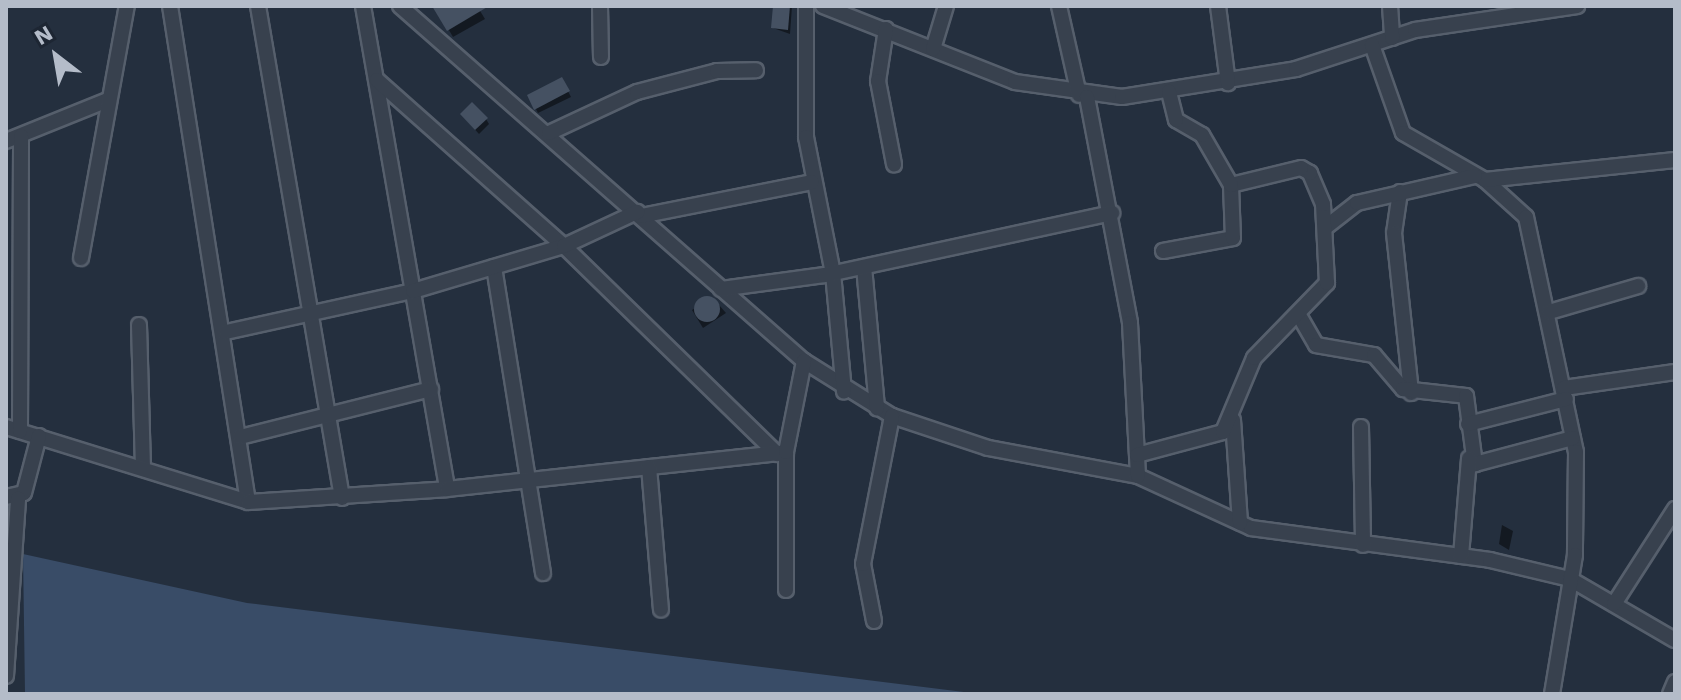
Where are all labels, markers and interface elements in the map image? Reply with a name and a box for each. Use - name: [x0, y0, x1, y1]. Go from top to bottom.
- north arrow: [16, 16, 96, 96]
- text: N: [30, 20, 57, 50]

